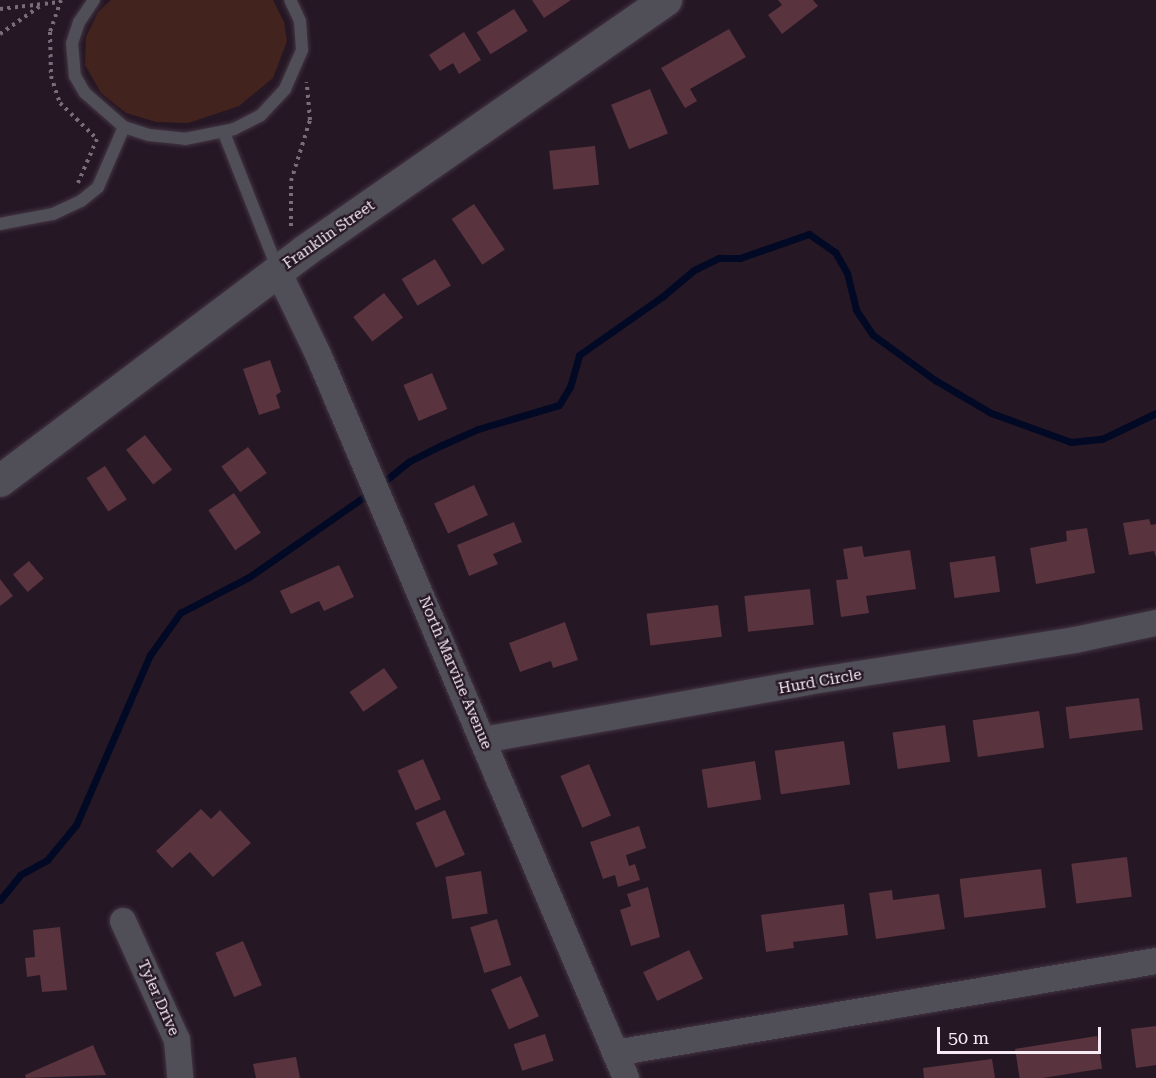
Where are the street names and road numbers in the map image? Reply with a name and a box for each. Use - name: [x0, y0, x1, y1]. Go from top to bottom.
- street label: Franklin Street: [280, 197, 378, 273]
- street label: North Marvine Avenue: [415, 594, 495, 752]
- street label: Hurd Circle: [777, 666, 863, 698]
- street label: Tyler Drive: [133, 957, 183, 1039]

